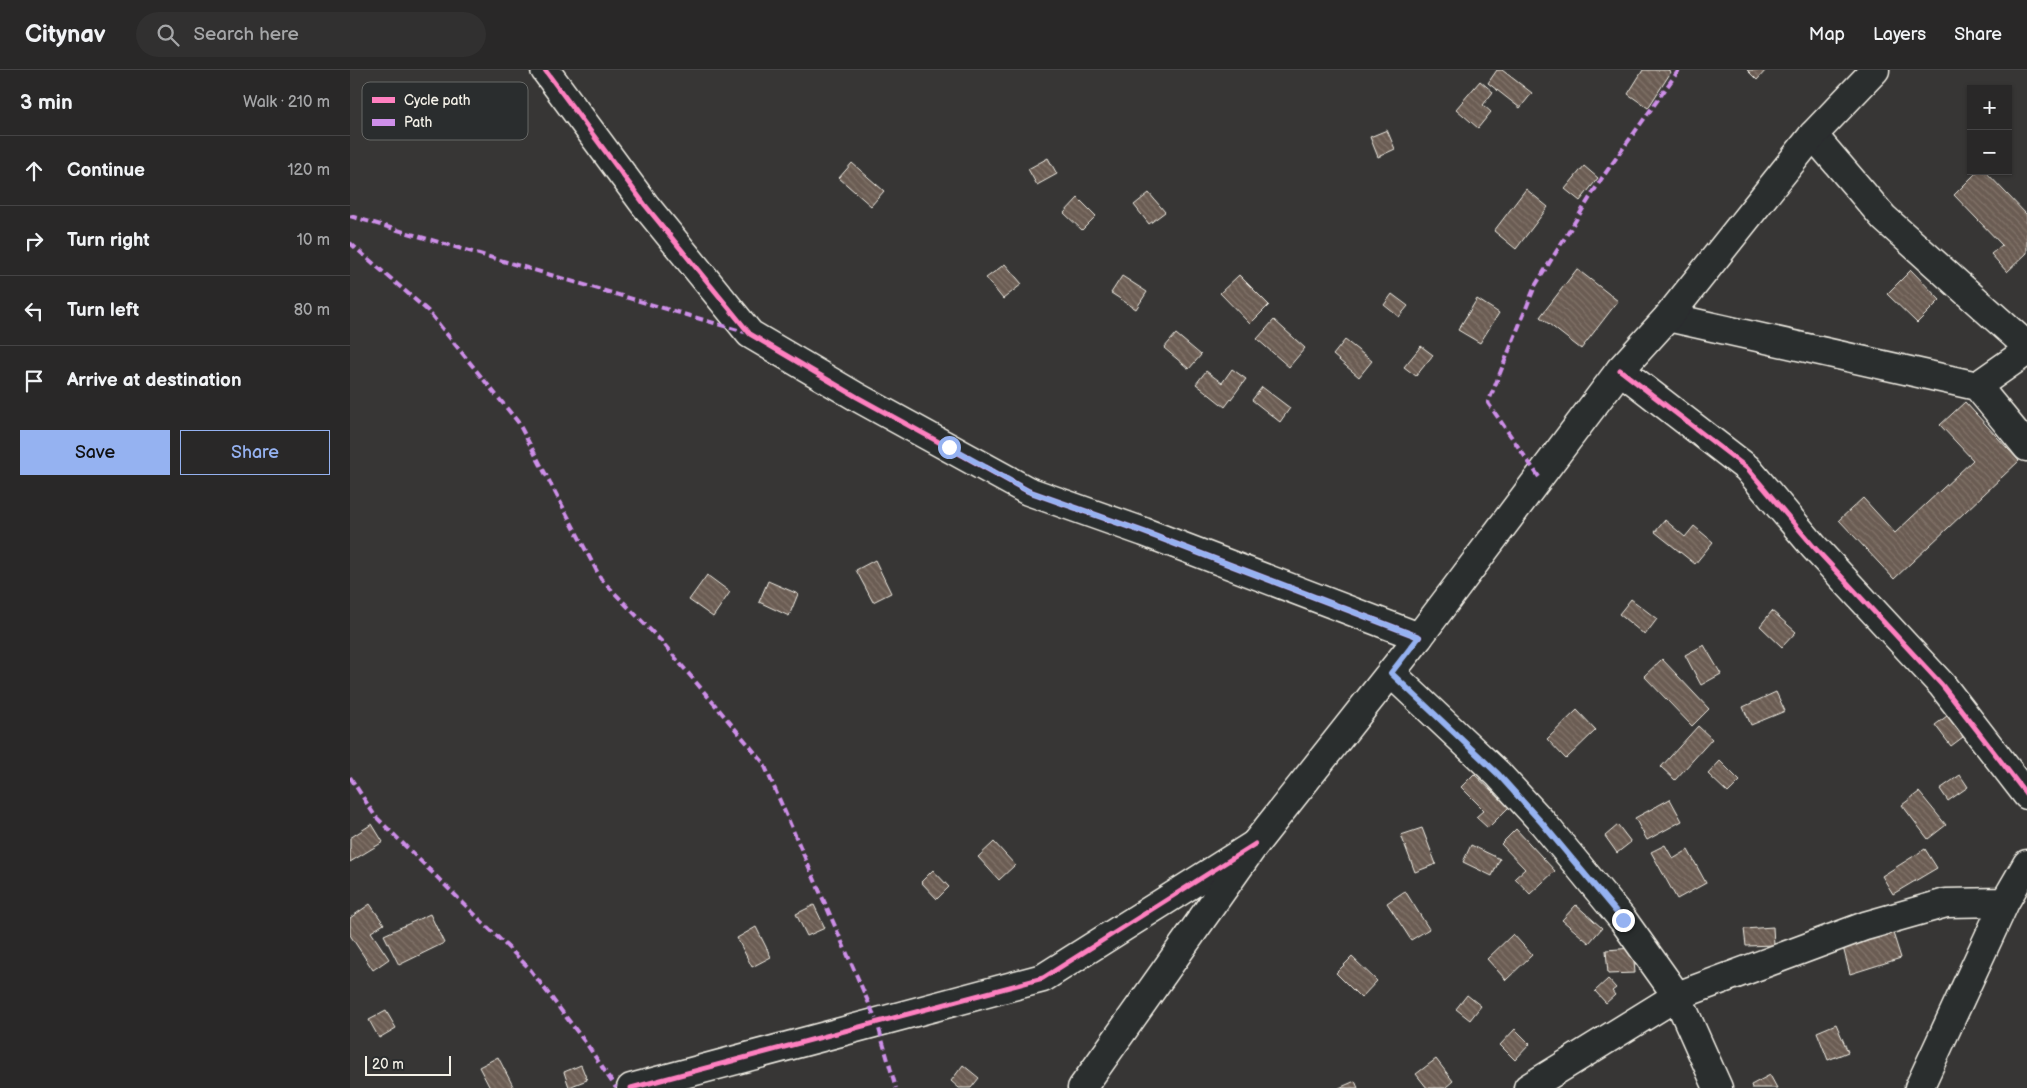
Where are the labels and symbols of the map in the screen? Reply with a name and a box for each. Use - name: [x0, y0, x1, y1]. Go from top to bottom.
- legend: [362, 82, 528, 140]
- text: Cycle path: [404, 92, 471, 109]
- text: Path: [404, 114, 432, 131]
- route start: [938, 436, 961, 459]
- route end: [1612, 909, 1635, 932]
- scale bar: [365, 1053, 451, 1076]

